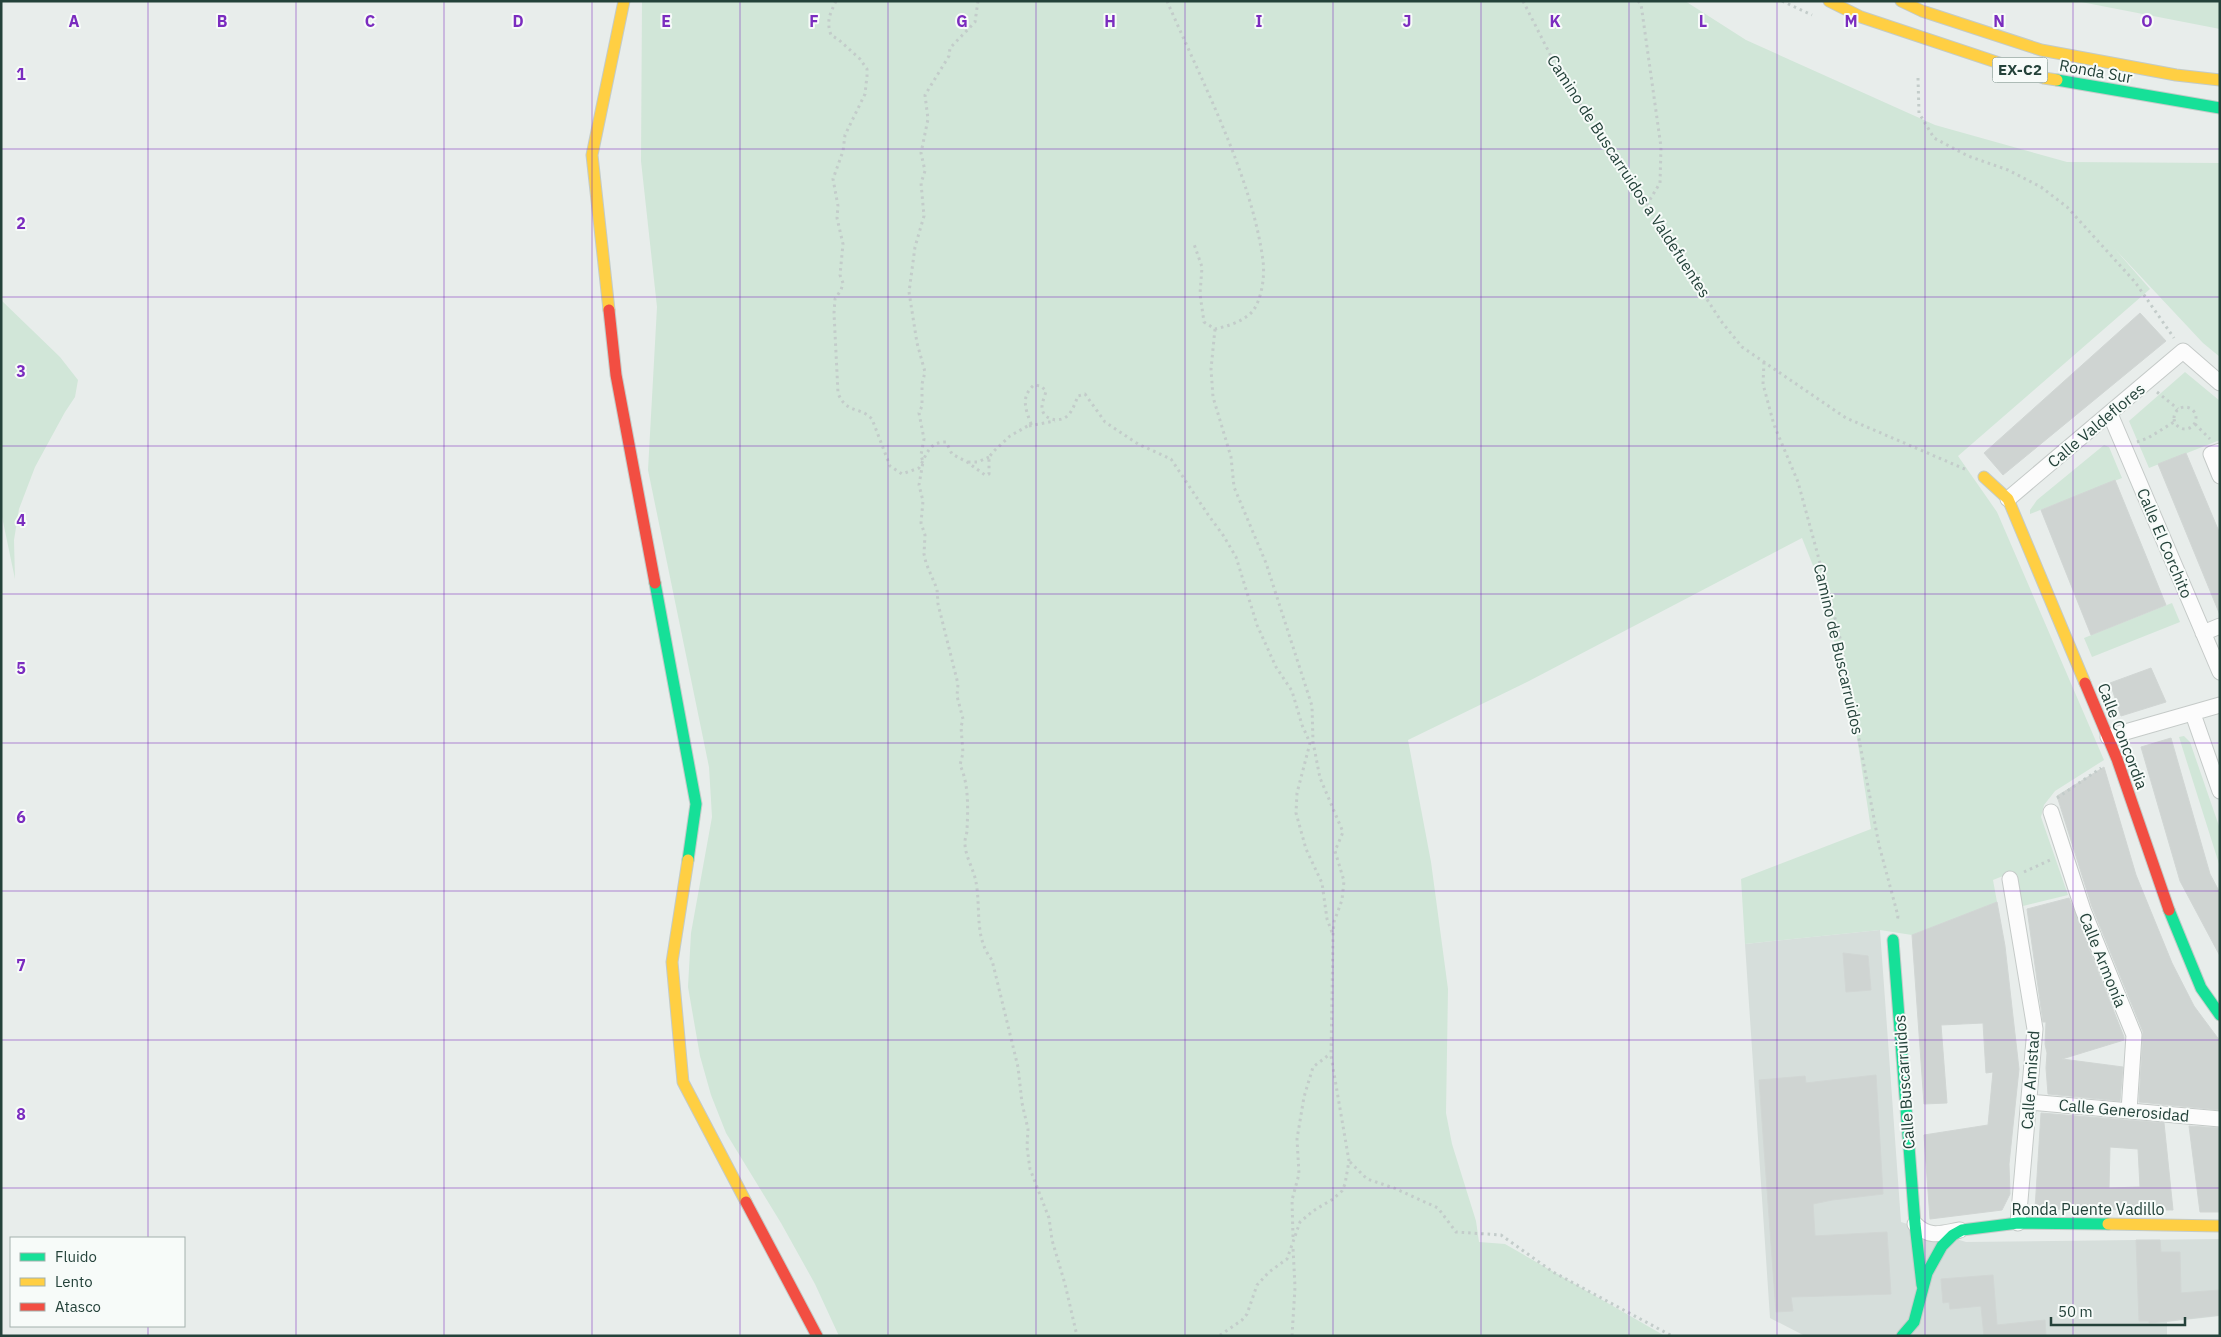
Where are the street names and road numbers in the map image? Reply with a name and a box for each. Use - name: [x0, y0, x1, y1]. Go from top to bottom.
- street label: Camino de Buscarruidos a Valdefuentes: [1543, 51, 1715, 301]
- street label: Ronda Sur: [2058, 55, 2134, 87]
- road number: EX-C2: [1992, 58, 2048, 82]
- street label: Calle Valdeflores: [2043, 379, 2149, 471]
- street label: Calle El Corchito: [2133, 485, 2197, 601]
- street label: Camino de Buscarruidos: [1810, 562, 1868, 736]
- street label: Calle Concordia: [2094, 680, 2153, 792]
- street label: Calle Armonía: [2075, 910, 2131, 1011]
- street label: Calle Buscarruidos: [1889, 1014, 1919, 1150]
- street label: Calle Amistad: [2017, 1030, 2043, 1130]
- street label: Calle Generosidad: [2058, 1094, 2190, 1126]
- street label: Ronda Puente Vadillo: [2011, 1199, 2165, 1219]

